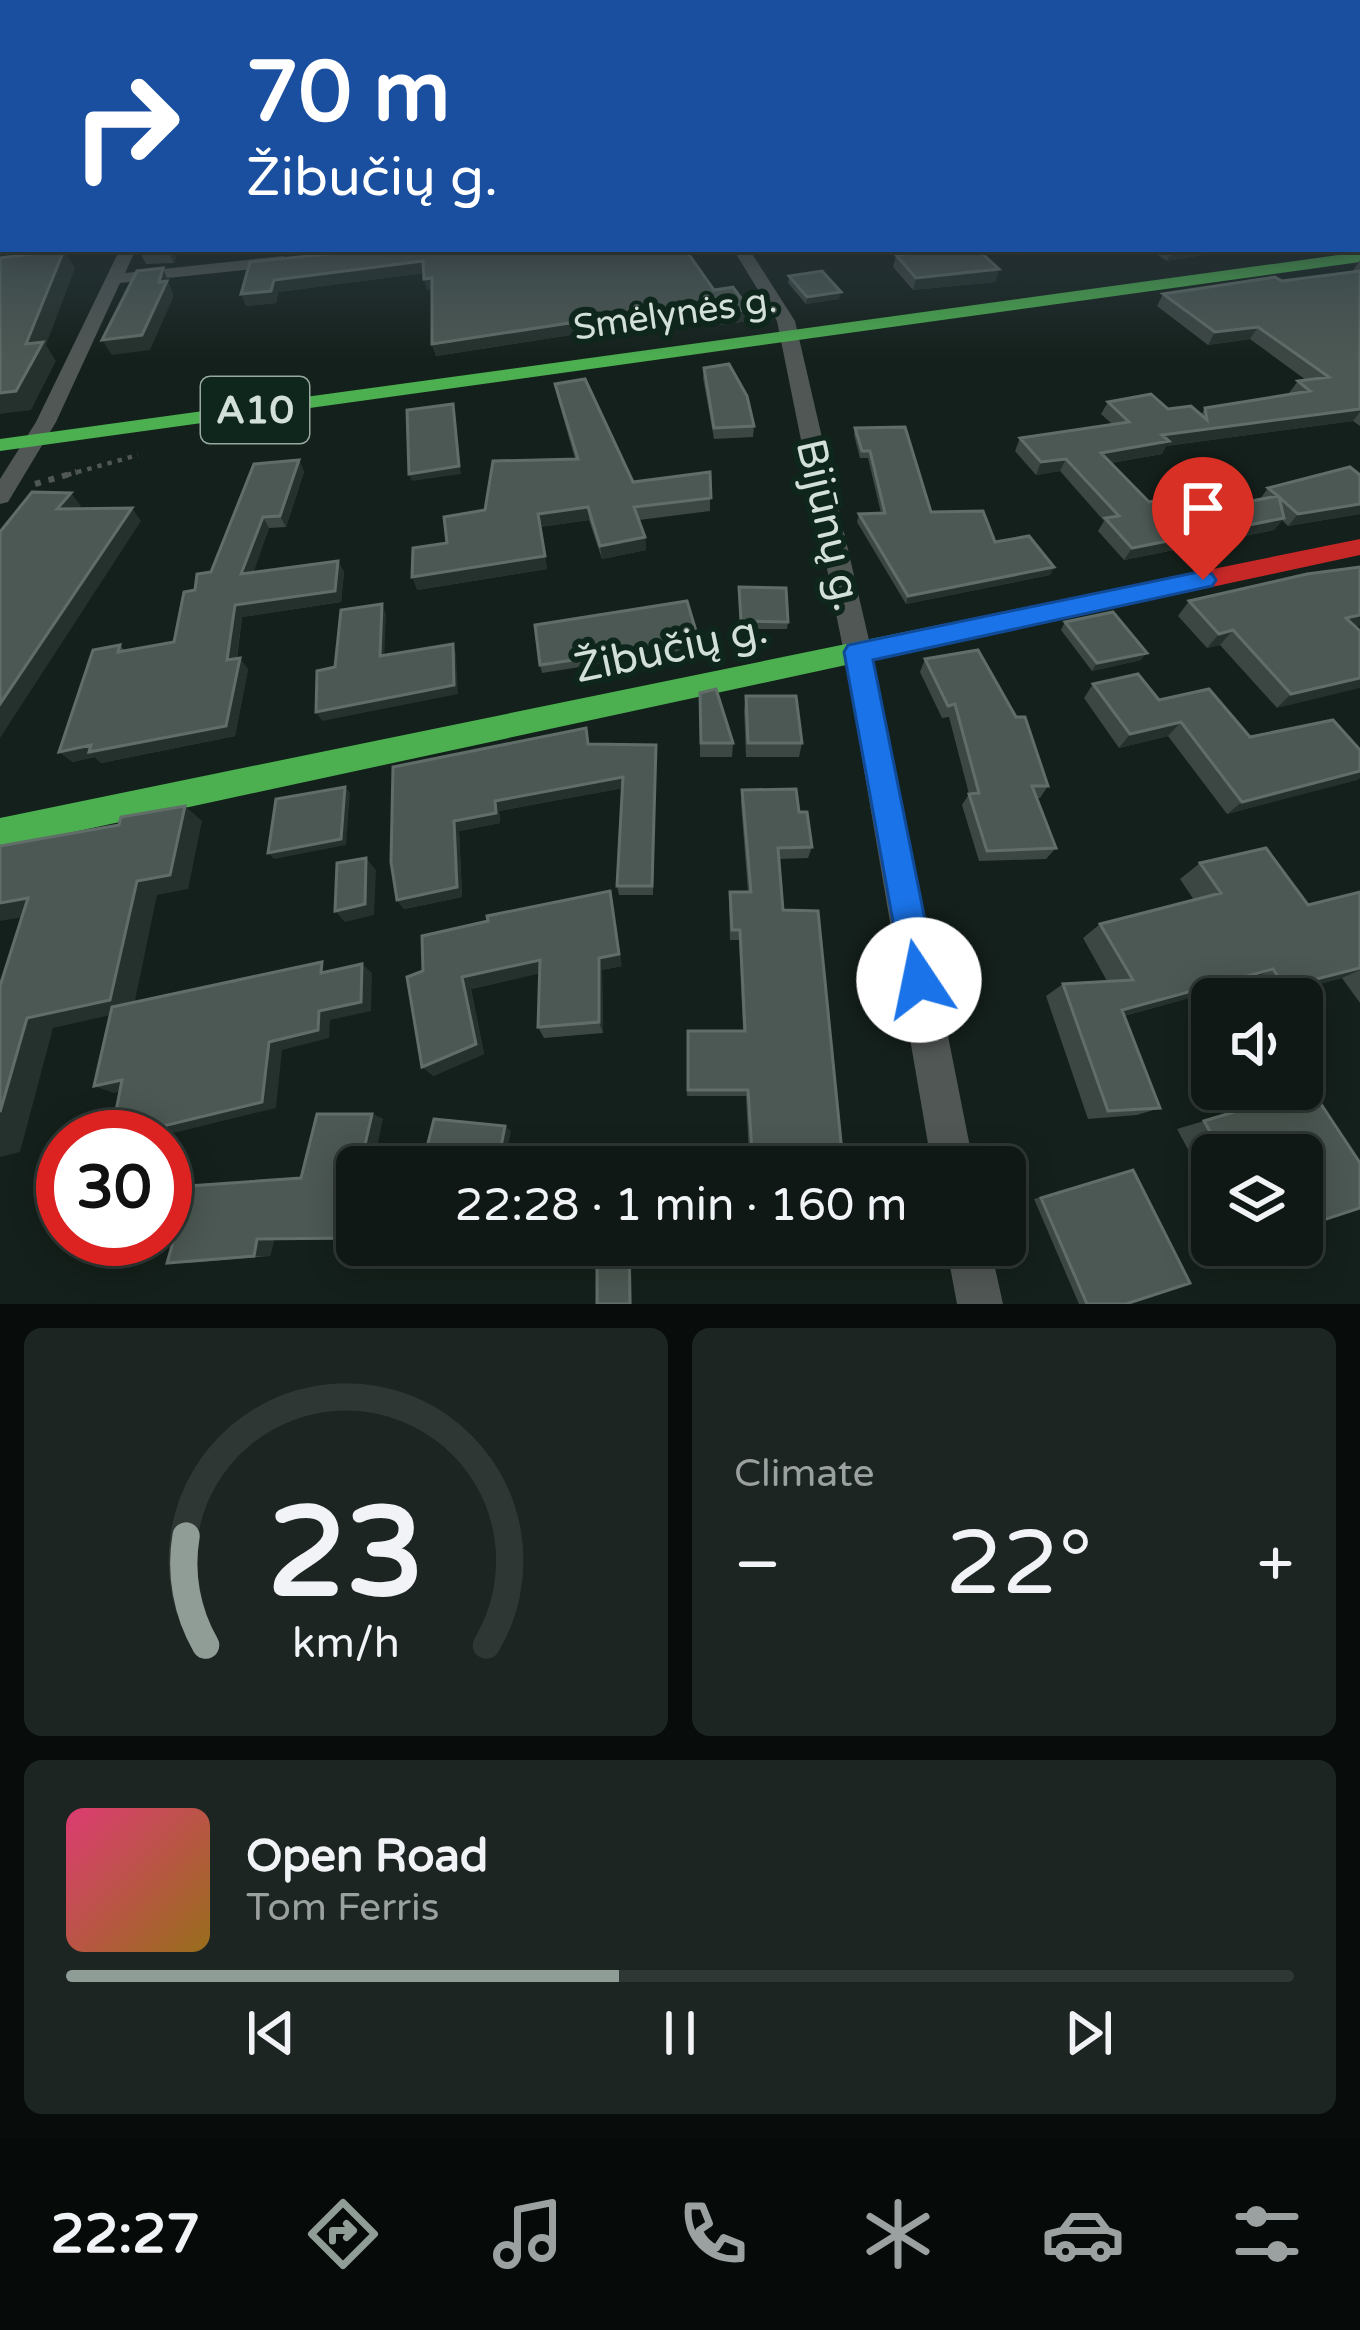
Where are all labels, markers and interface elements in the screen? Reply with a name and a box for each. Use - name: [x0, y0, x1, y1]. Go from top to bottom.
- text: 70 m: [246, 43, 450, 144]
- icon: right: [48, 48, 204, 204]
- text: Žibučių g.: [246, 145, 498, 210]
- street label: Smėlynės g.: [571, 278, 779, 350]
- road number: A10: [201, 377, 309, 443]
- street label: Bijūnų g.: [784, 434, 874, 616]
- pin: [1152, 457, 1254, 580]
- icon: arrive: [1170, 475, 1236, 541]
- street label: Žibučių g.: [570, 604, 772, 694]
- position arrow: [856, 917, 982, 1043]
- map controls: [1191, 978, 1323, 1266]
- button: sound: [1191, 978, 1323, 1110]
- speed limit sign: 30: [36, 1110, 192, 1266]
- button: layers: [1191, 1134, 1323, 1266]
- text: 22:28 · 1 min · 160 m: [455, 1179, 907, 1233]
- text: Climate: [734, 1450, 874, 1497]
- text: 23: [268, 1479, 424, 1630]
- text: 22°: [945, 1510, 1092, 1619]
- text: −: [734, 1525, 781, 1605]
- text: +: [1257, 1525, 1294, 1605]
- text: km/h: [292, 1618, 400, 1669]
- text: Open Road: [246, 1830, 488, 1884]
- text: Tom Ferris: [246, 1884, 439, 1931]
- icon: previous: [238, 2000, 304, 2066]
- icon: pause: [647, 2000, 713, 2066]
- icon: next: [1056, 2000, 1122, 2066]
- icon: directions: [301, 2192, 385, 2276]
- icon: music: [486, 2192, 570, 2276]
- icon: phone: [671, 2192, 755, 2276]
- icon: climate: [856, 2192, 940, 2276]
- icon: car: [1041, 2192, 1125, 2276]
- icon: filters: [1225, 2192, 1309, 2276]
- text: 22:27: [50, 2202, 200, 2267]

